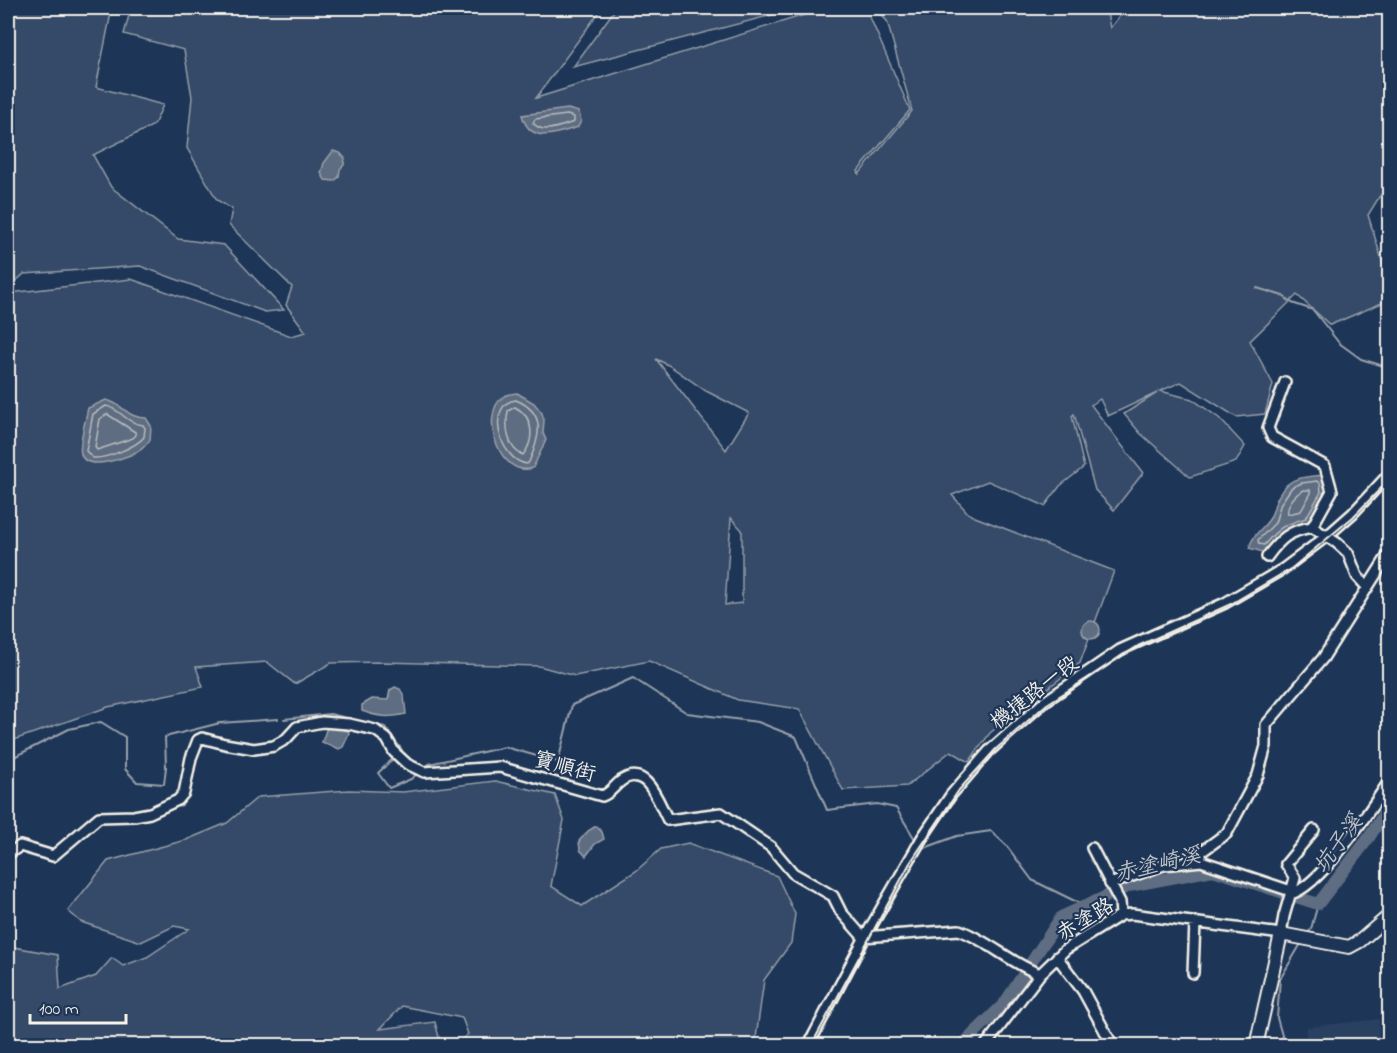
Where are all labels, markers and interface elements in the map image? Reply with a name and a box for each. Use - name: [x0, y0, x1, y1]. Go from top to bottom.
- street label: 機捷路一段: [985, 649, 1086, 738]
- street label: 寶順街: [530, 745, 599, 791]
- water label: 坑子溪: [1307, 808, 1372, 881]
- water label: 赤塗崎溪: [1111, 840, 1205, 891]
- street label: 赤塗路: [1051, 892, 1121, 950]
- scale bar: [30, 987, 126, 1025]
- text: 100 m: [39, 997, 79, 1023]

